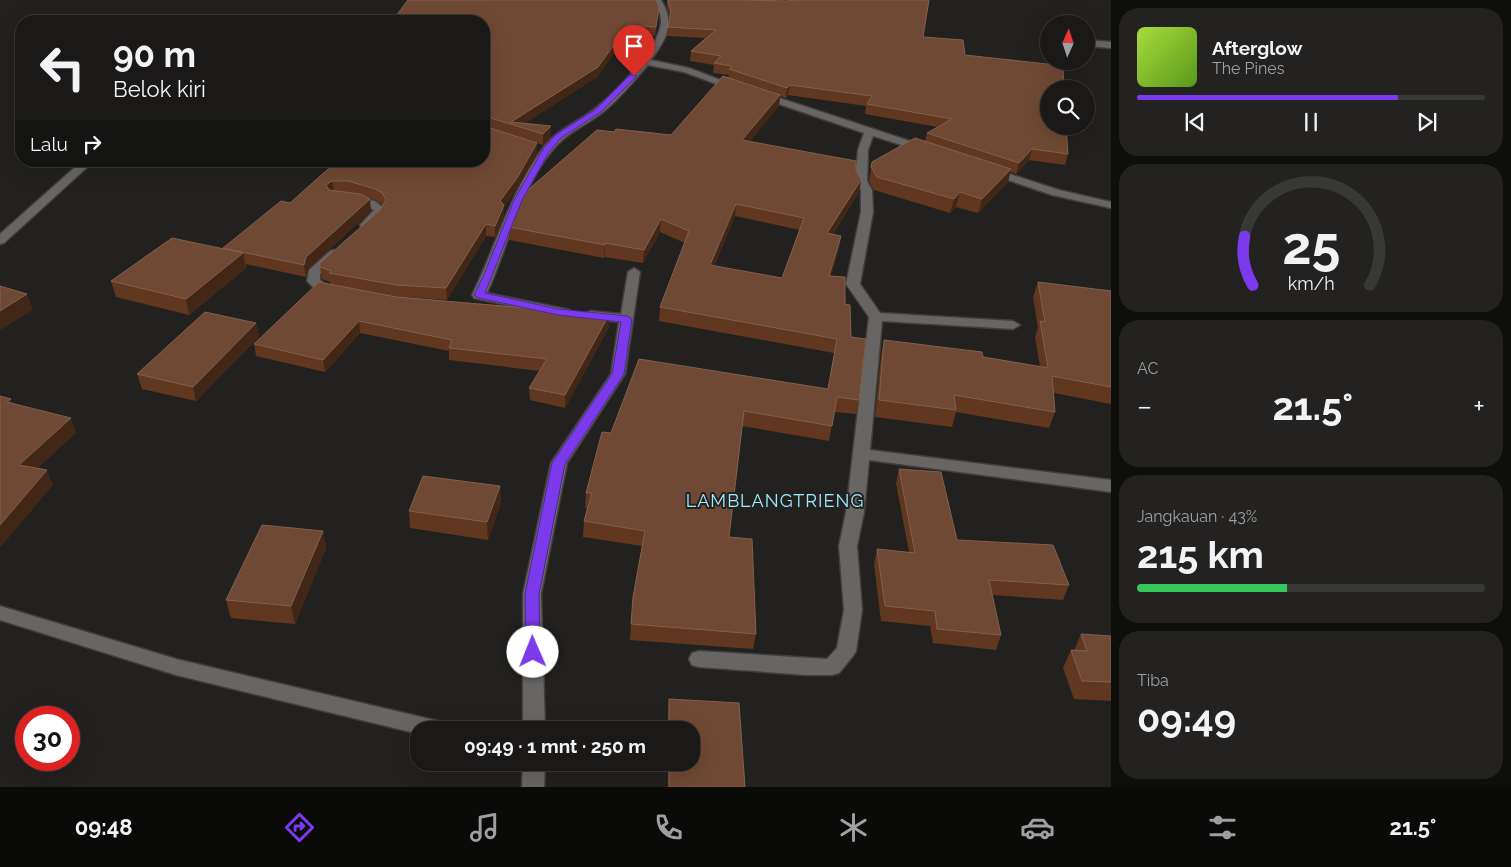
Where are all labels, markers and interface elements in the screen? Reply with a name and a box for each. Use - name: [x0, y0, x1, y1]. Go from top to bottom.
- north arrow: [1040, 15, 1095, 70]
- map controls: [1040, 15, 1095, 135]
- pin: [613, 25, 655, 76]
- icon: arrive: [620, 32, 648, 60]
- text: 90 m: [113, 34, 196, 75]
- icon: left: [30, 35, 95, 100]
- text: Afterglow: [1212, 37, 1302, 59]
- text: The Pines: [1212, 59, 1284, 78]
- text: Belok kiri: [113, 76, 206, 102]
- button: search: [1040, 80, 1095, 135]
- icon: previous: [1181, 108, 1209, 136]
- icon: pause: [1297, 108, 1325, 136]
- icon: next: [1413, 108, 1441, 136]
- icon: right: [78, 130, 106, 158]
- text: Lalu: [30, 133, 68, 155]
- text: 25: [1282, 215, 1340, 276]
- text: km/h: [1287, 273, 1335, 294]
- text: AC: [1137, 359, 1158, 378]
- text: 21.5°: [1272, 384, 1353, 429]
- text: −: [1137, 390, 1152, 423]
- text: +: [1473, 390, 1485, 423]
- district label: LAMBLANGTRIENG: [686, 490, 864, 511]
- text: Jangkauan · 43%: [1137, 507, 1257, 526]
- text: 215 km: [1137, 532, 1264, 577]
- position arrow: [506, 625, 558, 677]
- text: Tiba: [1137, 671, 1169, 690]
- text: 09:49: [1137, 696, 1236, 741]
- speed limit sign: 30: [15, 706, 80, 771]
- text: 09:49 · 1 mnt · 250 m: [464, 735, 646, 757]
- icon: directions: [282, 810, 317, 845]
- icon: music: [467, 810, 502, 845]
- icon: phone: [651, 810, 686, 845]
- icon: climate: [836, 810, 871, 845]
- icon: car: [1020, 810, 1055, 845]
- icon: filters: [1205, 810, 1240, 845]
- text: 09:48: [75, 814, 133, 840]
- text: 21.5°: [1389, 814, 1436, 840]

